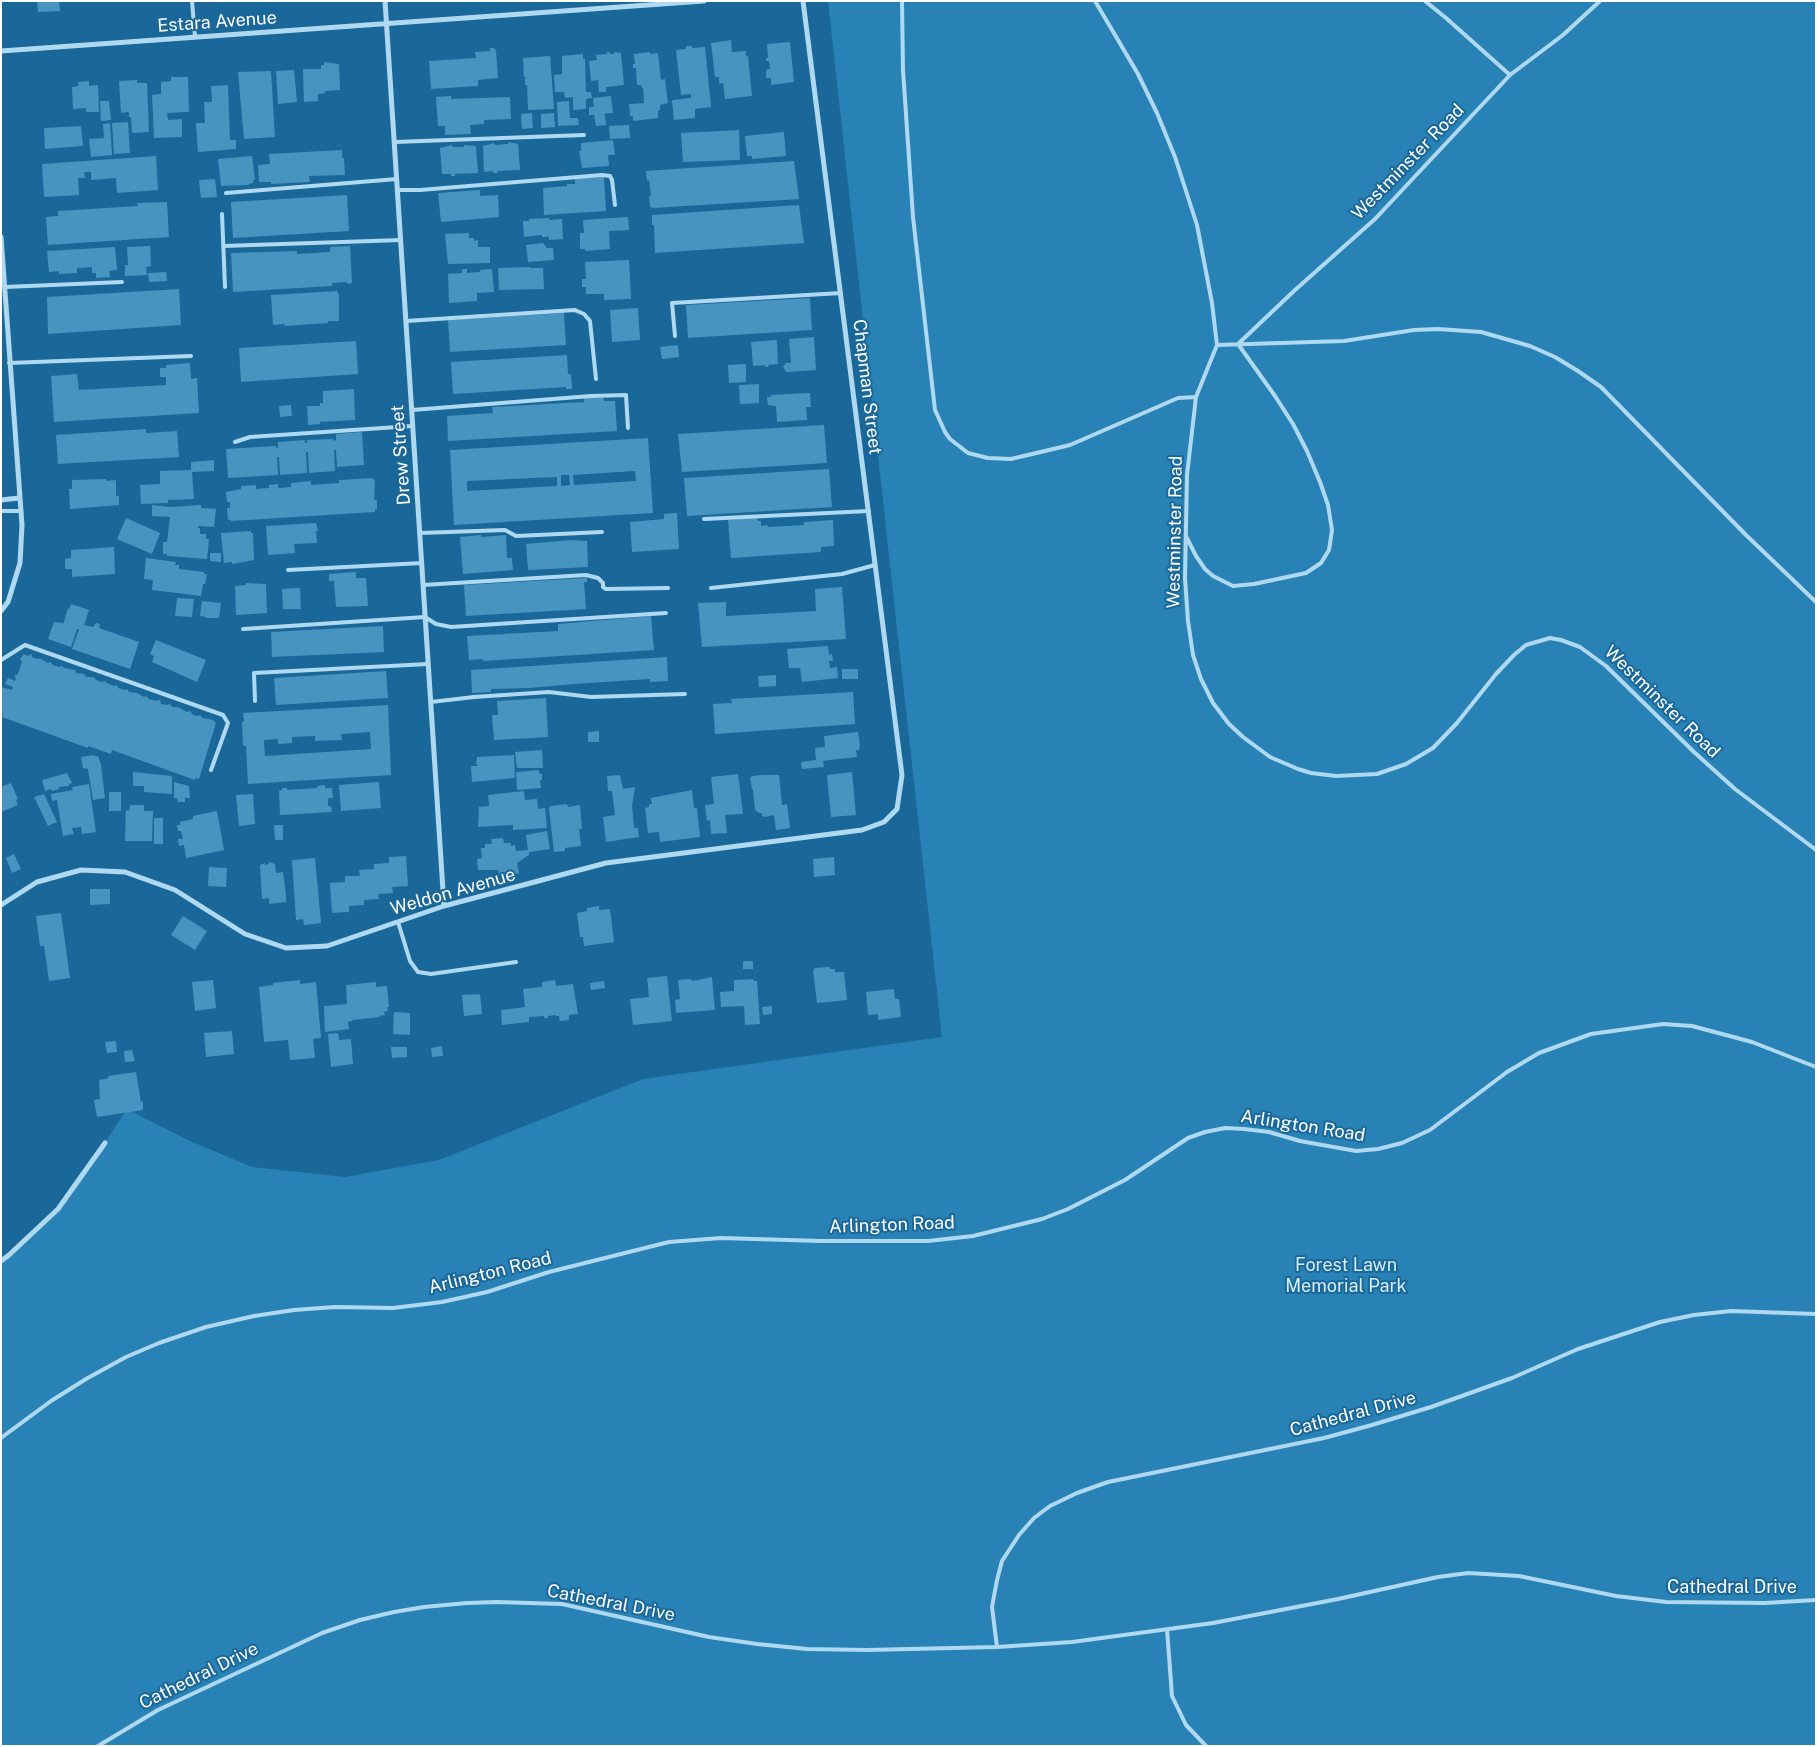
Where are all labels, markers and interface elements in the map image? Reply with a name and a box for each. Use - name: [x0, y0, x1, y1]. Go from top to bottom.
- street label: Estara Avenue: [157, 7, 277, 37]
- street label: Westminster Road: [1347, 100, 1469, 224]
- street label: Chapman Street: [848, 318, 886, 456]
- street label: Drew Street: [387, 404, 415, 506]
- street label: Westminster Road: [1163, 455, 1187, 609]
- street label: Westminster Road: [1600, 641, 1724, 763]
- street label: Weldon Avenue: [388, 864, 518, 920]
- street label: Arlington Road: [1239, 1105, 1367, 1147]
- street label: Arlington Road: [829, 1212, 955, 1238]
- street label: Arlington Road: [426, 1247, 554, 1299]
- park label: Forest Lawn Memorial Park: [1285, 1254, 1407, 1296]
- street label: Cathedral Drive: [1288, 1387, 1418, 1441]
- street label: Cathedral Drive: [1667, 1576, 1797, 1598]
- street label: Cathedral Drive: [545, 1580, 677, 1626]
- street label: Cathedral Drive: [136, 1638, 262, 1714]

